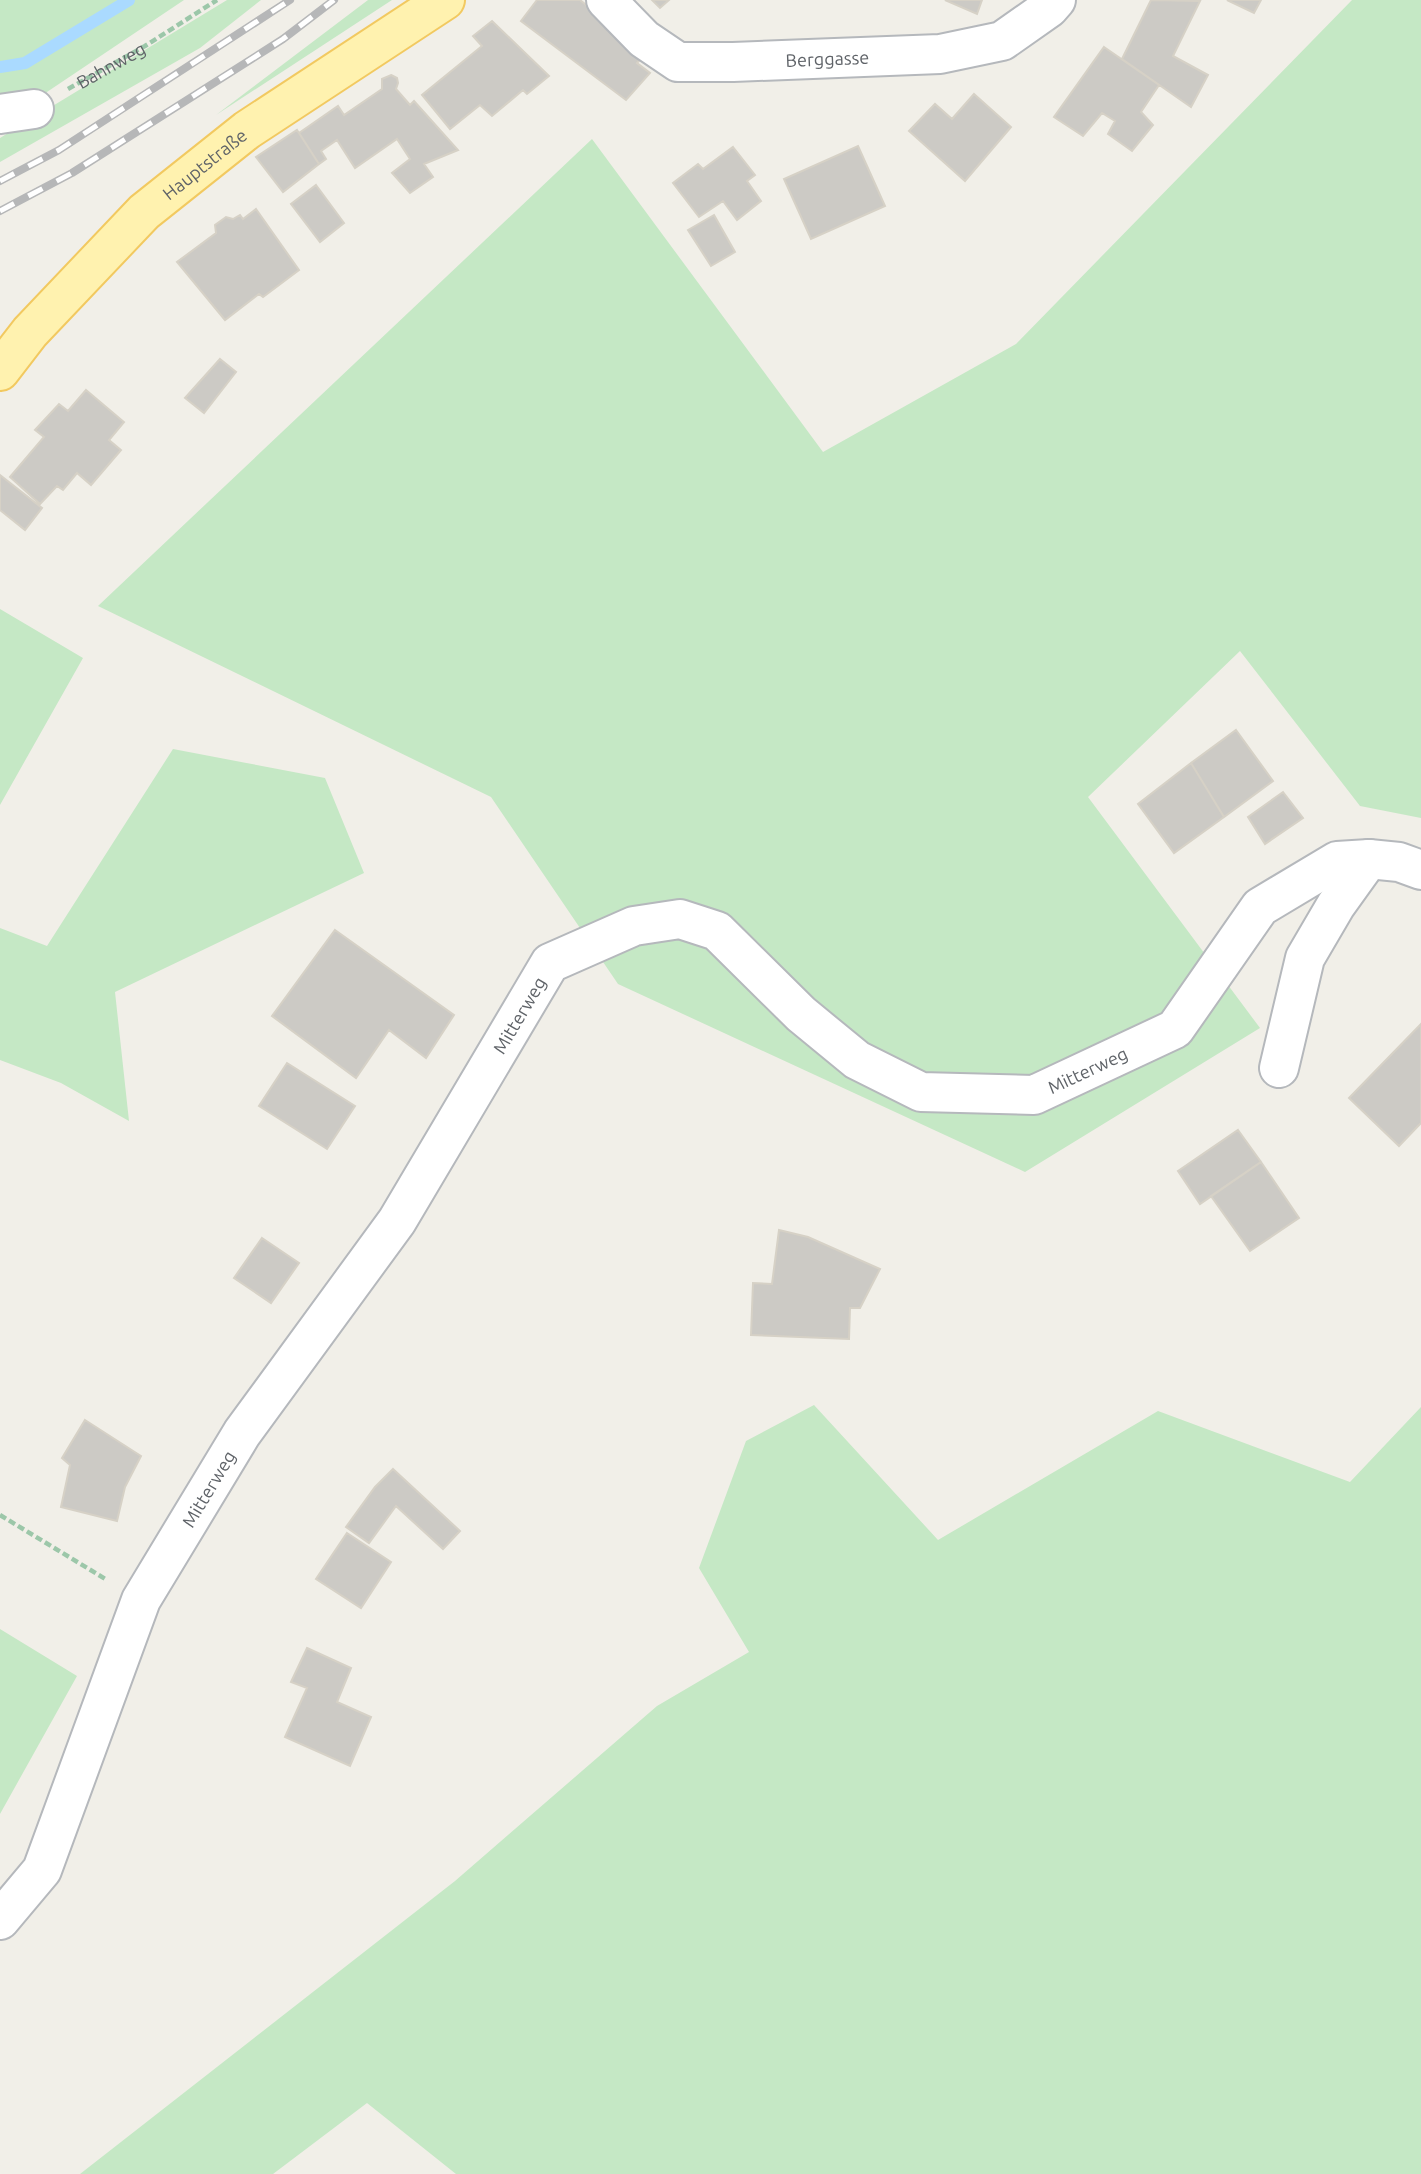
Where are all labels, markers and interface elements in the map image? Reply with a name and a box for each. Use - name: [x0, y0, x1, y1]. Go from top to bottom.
- street label: Bahnweg: [73, 38, 149, 92]
- street label: Berggasse: [785, 47, 870, 70]
- street label: Hauptstraße: [159, 124, 250, 203]
- street label: Mitterweg: [489, 973, 549, 1057]
- street label: Mitterweg: [1044, 1043, 1130, 1097]
- street label: Mitterweg: [178, 1447, 239, 1530]

